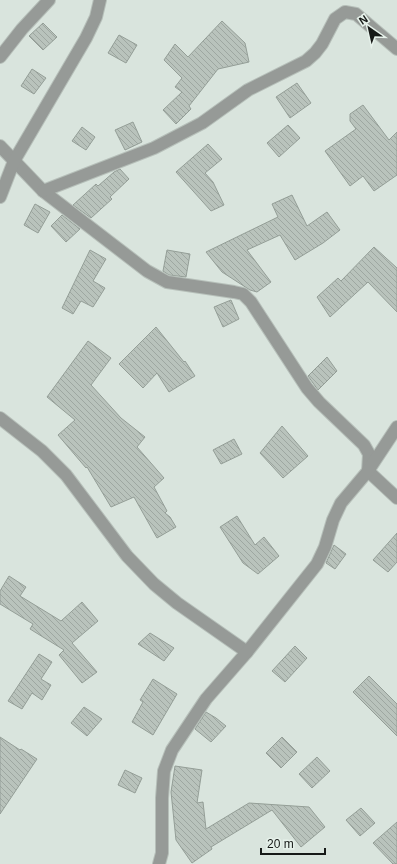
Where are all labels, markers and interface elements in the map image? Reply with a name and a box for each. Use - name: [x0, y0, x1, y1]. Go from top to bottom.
- north arrow: [349, 8, 389, 48]
- text: N: [357, 12, 370, 27]
- scale bar: [261, 830, 325, 856]
- text: 20 m: [267, 837, 294, 851]

